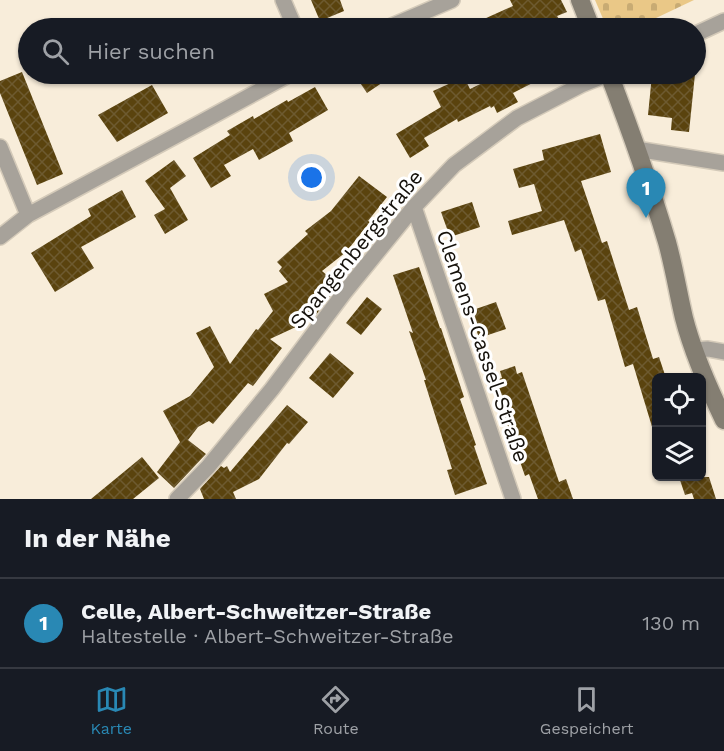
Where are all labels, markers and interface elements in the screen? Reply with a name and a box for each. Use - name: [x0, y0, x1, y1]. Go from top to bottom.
- search box: [18, 18, 706, 84]
- icon: search: [39, 35, 72, 68]
- text: Hier suchen: [87, 39, 215, 64]
- your location: [297, 163, 326, 192]
- street label: Spangenbergstraße: [284, 164, 428, 334]
- pin: 1: [626, 168, 666, 218]
- street label: Clemens-Cassel-Straße: [432, 227, 534, 465]
- map controls: [652, 373, 706, 481]
- button: locate: [652, 373, 706, 427]
- button: layers: [652, 427, 706, 481]
- text: In der Nähe: [24, 523, 171, 553]
- text: Celle, Albert-Schweitzer-Straße: [81, 599, 431, 624]
- text: 1: [39, 611, 48, 635]
- text: 130 m: [642, 611, 700, 635]
- text: Haltestelle · Albert-Schweitzer-Straße: [81, 624, 454, 648]
- tab: Karte: [91, 683, 132, 738]
- tab: Route: [313, 683, 359, 738]
- tab: Gespeichert: [540, 683, 633, 738]

